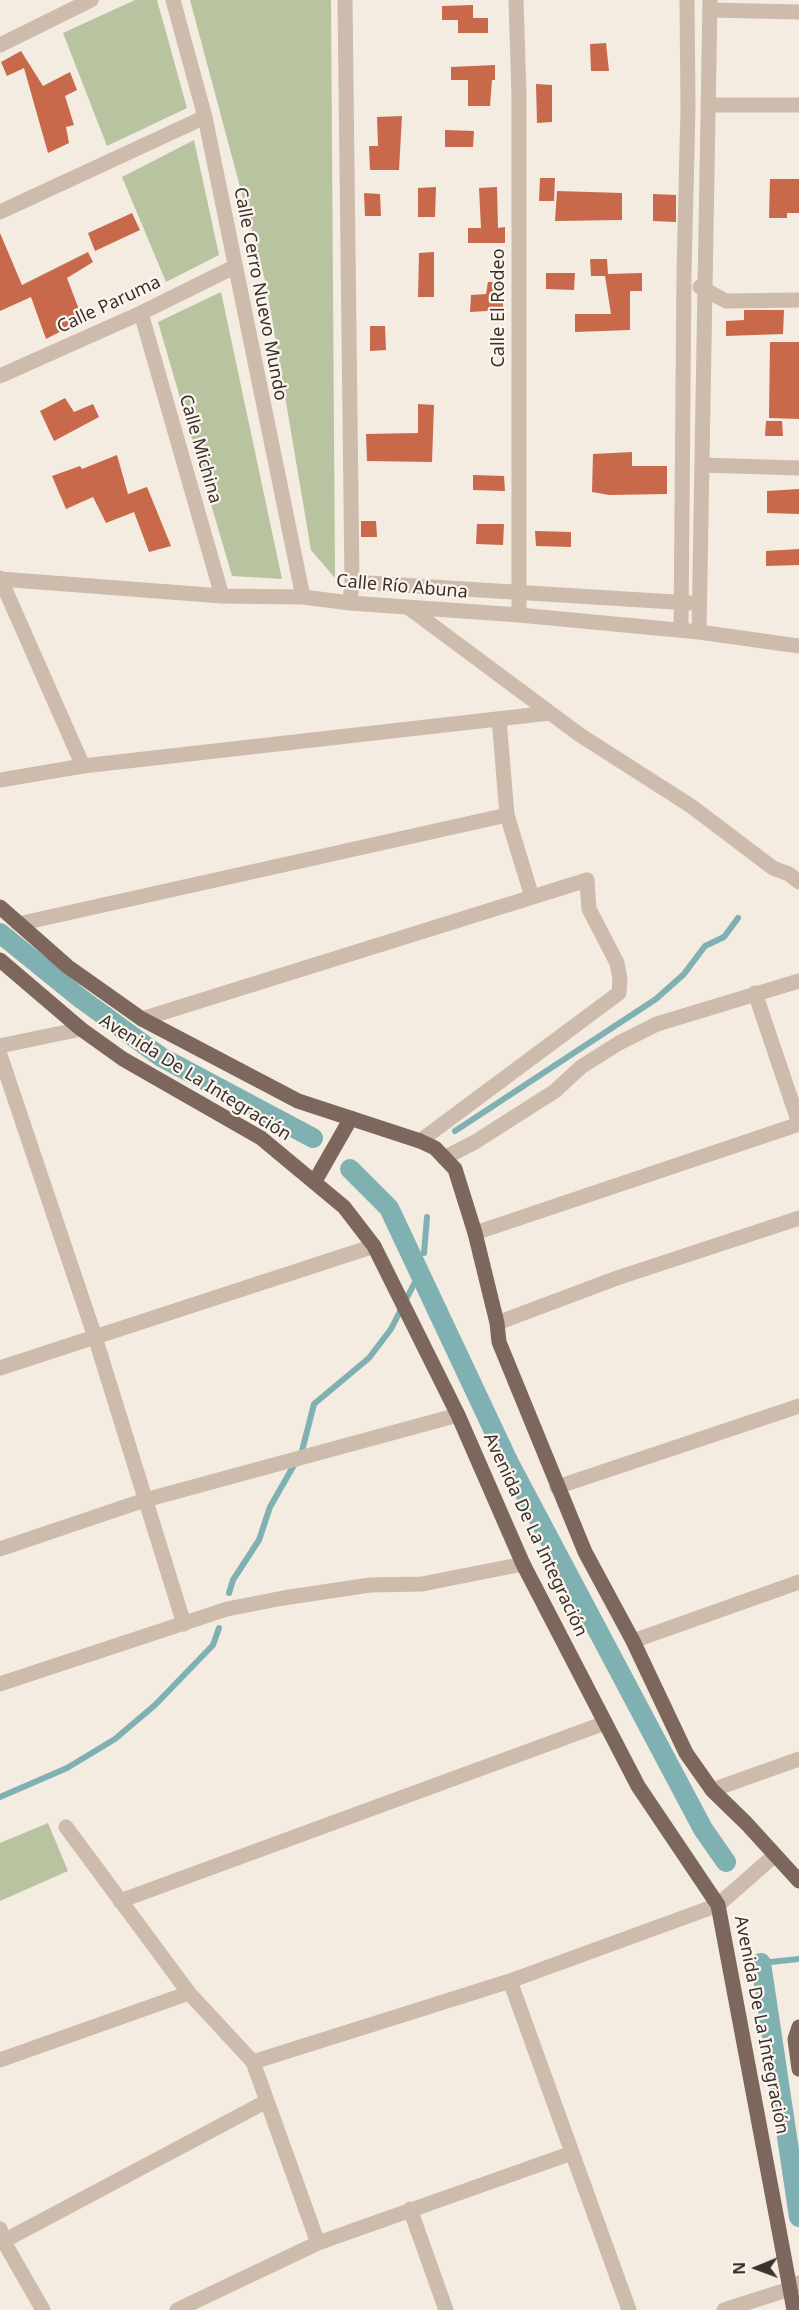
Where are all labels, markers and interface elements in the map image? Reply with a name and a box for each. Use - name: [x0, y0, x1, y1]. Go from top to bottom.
- street label: Calle Cerro Nuevo Mundo: [229, 185, 291, 403]
- street label: Calle El Rodeo: [488, 248, 510, 368]
- street label: Calle Paruma: [54, 272, 164, 338]
- street label: Calle Michina: [174, 392, 226, 506]
- street label: Calle Río Abuna: [335, 570, 469, 604]
- street label: Avenida De La Integración: [95, 1010, 295, 1146]
- street label: Avenida De La Integración: [478, 1430, 592, 1640]
- street label: Avenida De La Integración: [729, 1914, 793, 2136]
- north arrow: [727, 2238, 787, 2298]
- text: N: [728, 2262, 750, 2275]

